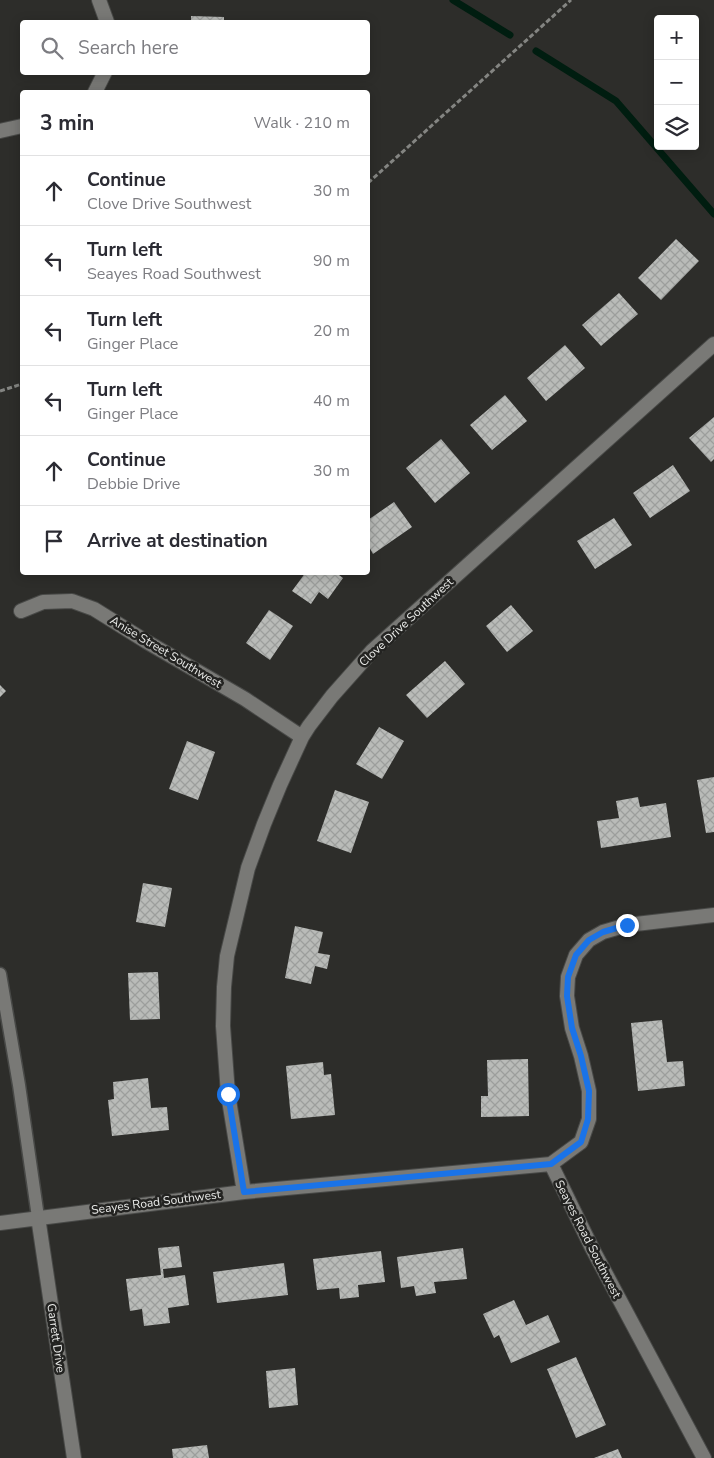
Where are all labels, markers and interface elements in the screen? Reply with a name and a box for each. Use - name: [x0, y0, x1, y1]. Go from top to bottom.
- map controls: [654, 15, 699, 150]
- button: +: [654, 15, 699, 60]
- search box: [20, 20, 370, 75]
- icon: search: [38, 34, 66, 62]
- text: Search here: [78, 35, 179, 61]
- button: −: [654, 60, 699, 105]
- button: layers: [654, 105, 699, 150]
- text: 3 min: [40, 109, 94, 137]
- text: Walk · 210 m: [254, 112, 350, 134]
- text: Continue: [87, 167, 166, 193]
- icon: ahead: [40, 177, 68, 205]
- text: 30 m: [313, 180, 350, 202]
- text: Clove Drive Southwest: [87, 193, 251, 215]
- text: Turn left: [87, 237, 162, 263]
- icon: left: [40, 247, 68, 275]
- text: 90 m: [313, 250, 350, 272]
- text: Seayes Road Southwest: [87, 263, 261, 285]
- text: Turn left: [87, 307, 162, 333]
- icon: left: [40, 317, 68, 345]
- text: 20 m: [313, 320, 350, 342]
- text: Ginger Place: [87, 333, 178, 355]
- text: Turn left: [87, 377, 162, 403]
- icon: left: [40, 387, 68, 415]
- text: 40 m: [313, 390, 350, 412]
- text: Ginger Place: [87, 403, 178, 425]
- text: Continue: [87, 447, 166, 473]
- icon: ahead: [40, 457, 68, 485]
- text: 30 m: [313, 460, 350, 482]
- text: Debbie Drive: [87, 473, 180, 495]
- icon: arrive: [40, 527, 68, 555]
- text: Arrive at destination: [87, 528, 268, 554]
- street label: Clove Drive Southwest: [355, 574, 457, 670]
- street label: Anise Street Southwest: [107, 612, 225, 692]
- route end: [616, 914, 639, 937]
- route start: [217, 1083, 240, 1106]
- street label: Seayes Road Southwest: [551, 1177, 625, 1301]
- street label: Seayes Road Southwest: [90, 1186, 222, 1218]
- street label: Garrett Drive: [43, 1302, 69, 1374]

